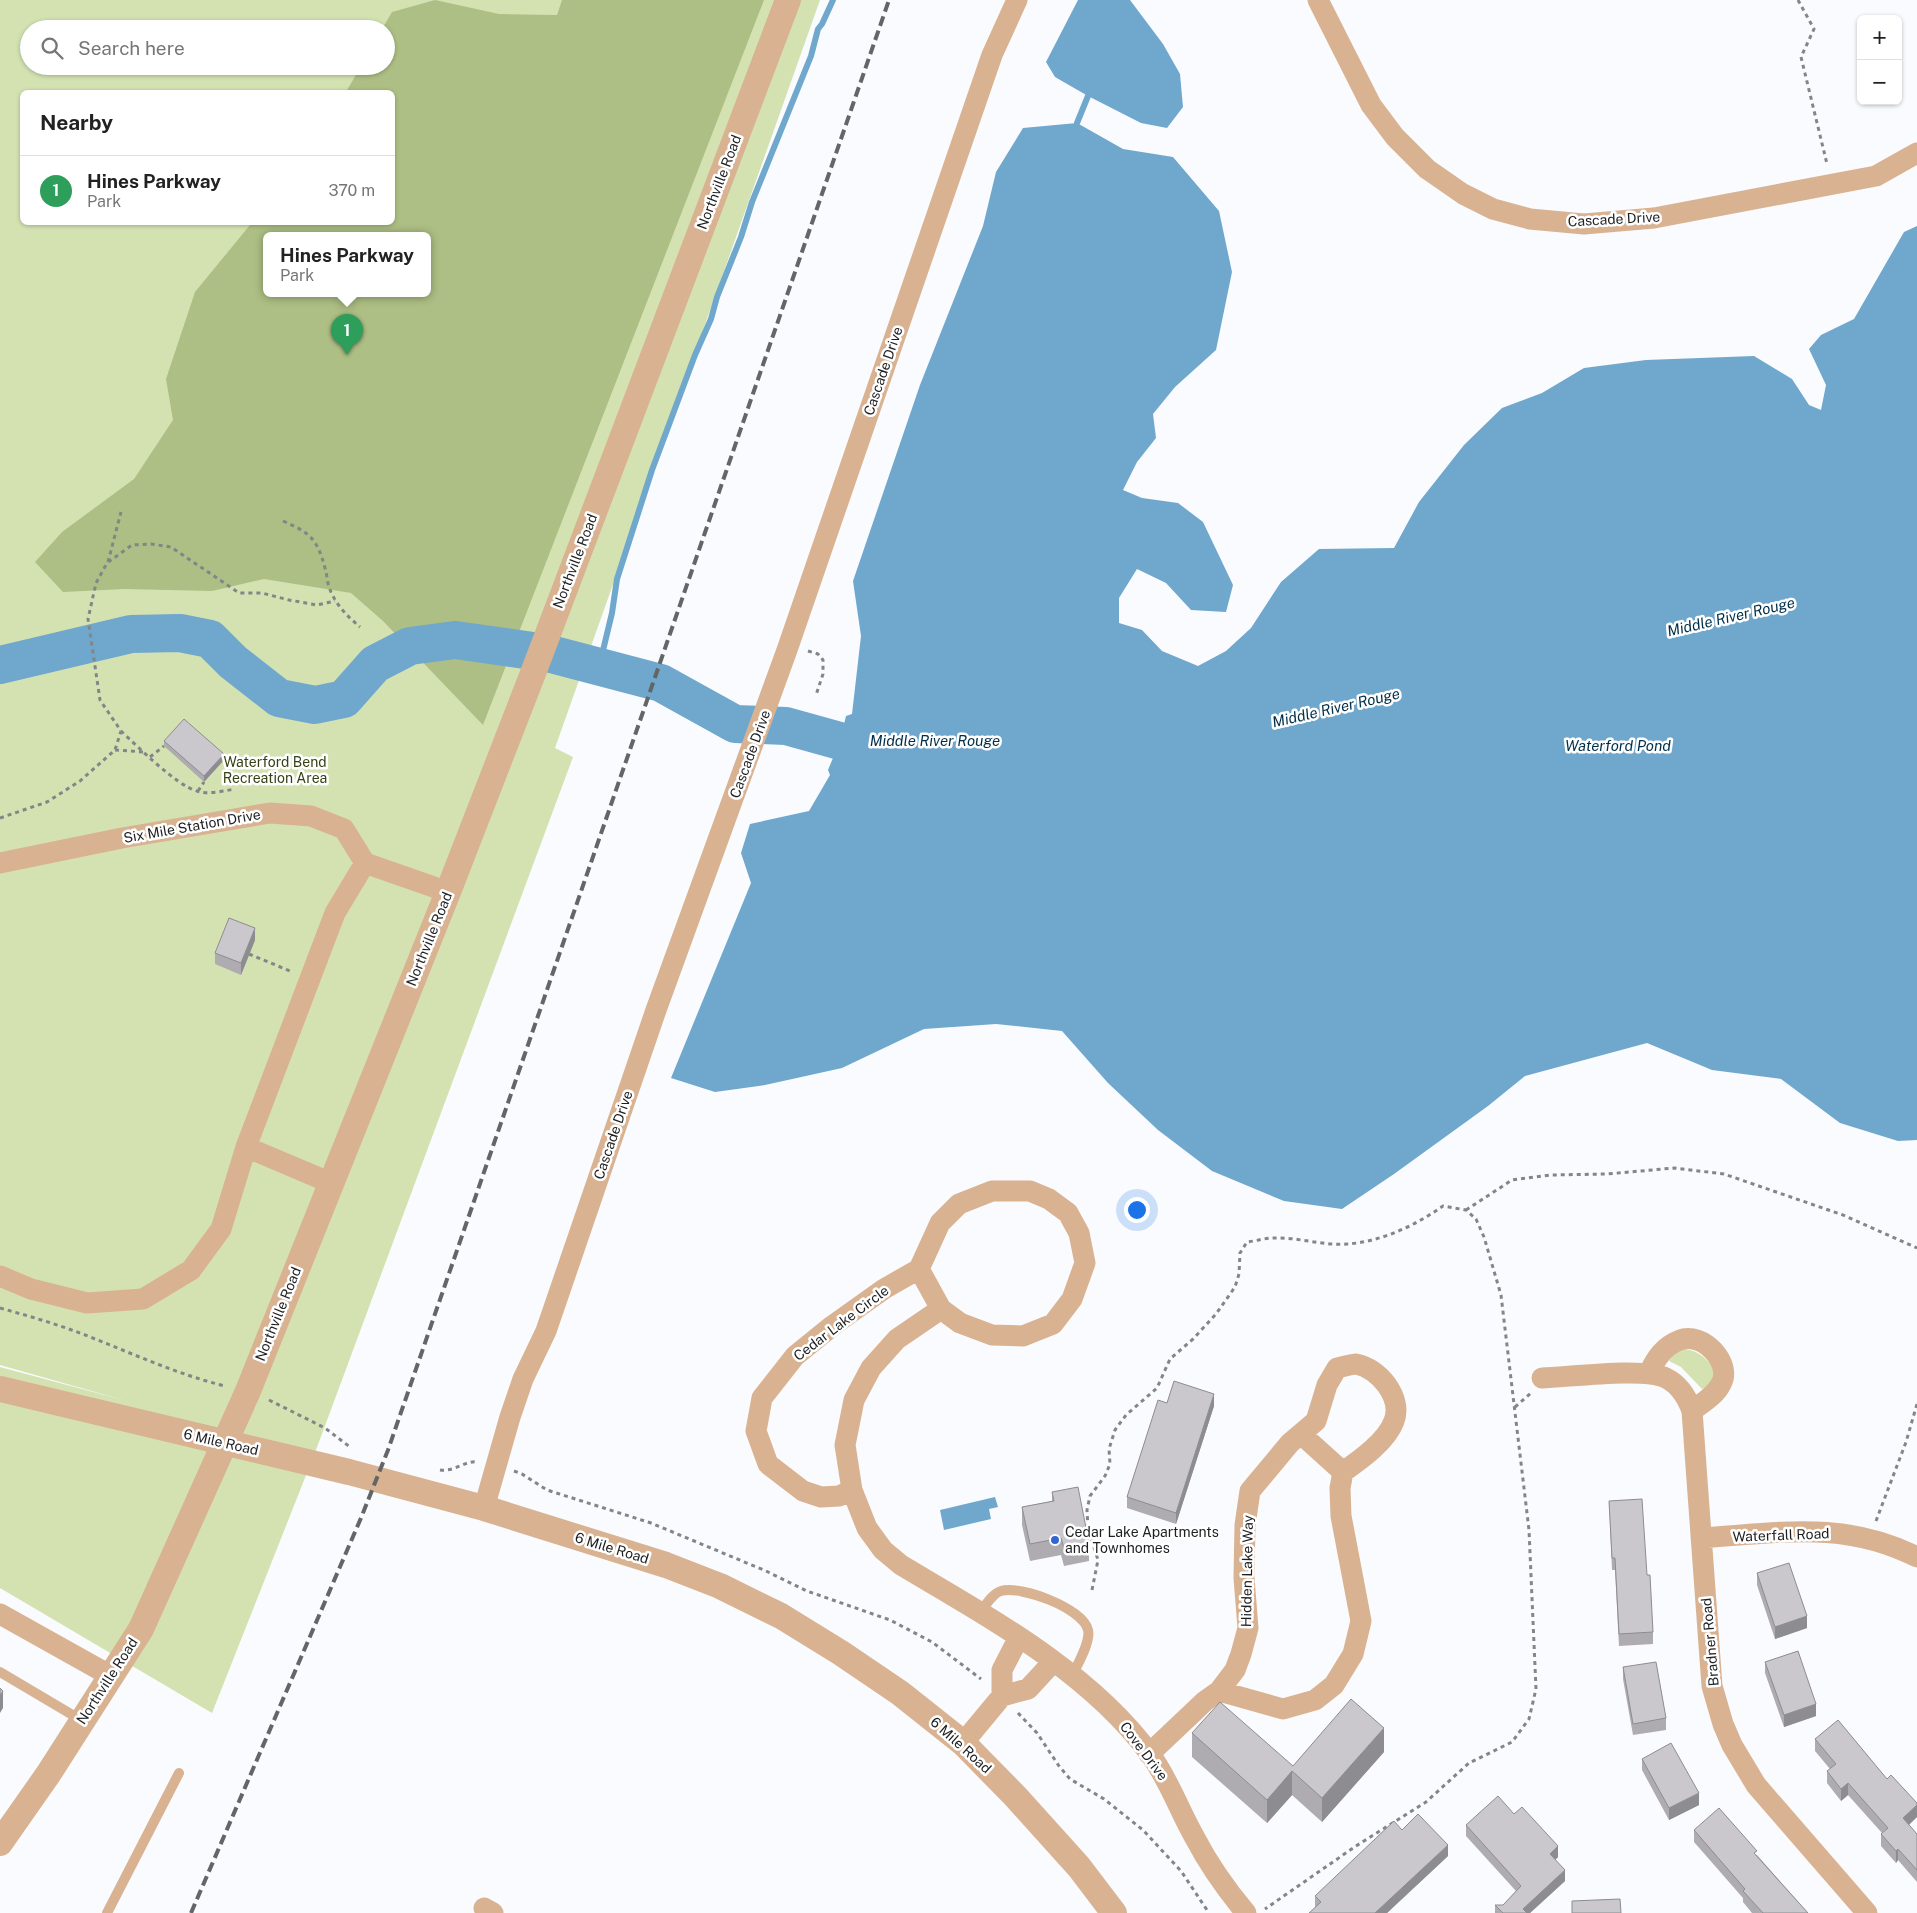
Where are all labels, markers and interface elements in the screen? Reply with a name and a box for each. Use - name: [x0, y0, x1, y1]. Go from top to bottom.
- map controls: [1857, 15, 1902, 105]
- button: +: [1857, 15, 1902, 60]
- search box: [20, 20, 395, 75]
- icon: search: [38, 34, 66, 62]
- text: Search here: [78, 37, 185, 59]
- button: −: [1857, 60, 1902, 105]
- text: Nearby: [40, 110, 113, 135]
- street label: Northville Road: [694, 133, 744, 231]
- text: Hines Parkway: [87, 170, 221, 192]
- text: 1: [53, 181, 59, 200]
- text: 370 m: [328, 181, 375, 200]
- text: Park: [87, 192, 121, 211]
- street label: Cascade Drive: [1567, 209, 1661, 229]
- popup: [263, 232, 431, 297]
- text: Hines Parkway: [280, 244, 414, 266]
- text: Park: [280, 266, 314, 285]
- pin: 1: [331, 314, 363, 355]
- street label: Cascade Drive: [860, 325, 906, 417]
- street label: Northville Road: [550, 512, 600, 610]
- water label: Middle River Rouge: [1665, 594, 1796, 639]
- water label: Middle River Rouge: [1270, 685, 1401, 730]
- street label: Cascade Drive: [727, 708, 773, 800]
- water label: Middle River Rouge: [870, 732, 1000, 749]
- water label: Waterford Pond: [1565, 737, 1671, 754]
- park label: Waterford Bend Recreation Area: [223, 754, 327, 786]
- street label: Six Mile Station Drive: [122, 806, 262, 846]
- street label: Northville Road: [403, 890, 455, 988]
- street label: Cascade Drive: [590, 1089, 636, 1181]
- your location: [1124, 1197, 1150, 1223]
- street label: Northville Road: [252, 1265, 304, 1363]
- street label: Cedar Lake Circle: [790, 1282, 892, 1364]
- street label: 6 Mile Road: [182, 1426, 260, 1458]
- street label: Hidden Lake Way: [1238, 1514, 1256, 1627]
- place label: Cedar Lake Apartments and Townhomes: [1065, 1524, 1219, 1556]
- street label: Waterfall Road: [1732, 1525, 1830, 1545]
- street label: 6 Mile Road: [573, 1529, 651, 1567]
- marker: Cedar Lake Apartments and Townhomes: [1049, 1534, 1061, 1546]
- street label: Bradner Road: [1698, 1597, 1722, 1687]
- street label: Northville Road: [73, 1635, 141, 1727]
- street label: 6 Mile Road: [927, 1714, 995, 1776]
- street label: Cove Drive: [1117, 1719, 1171, 1783]

